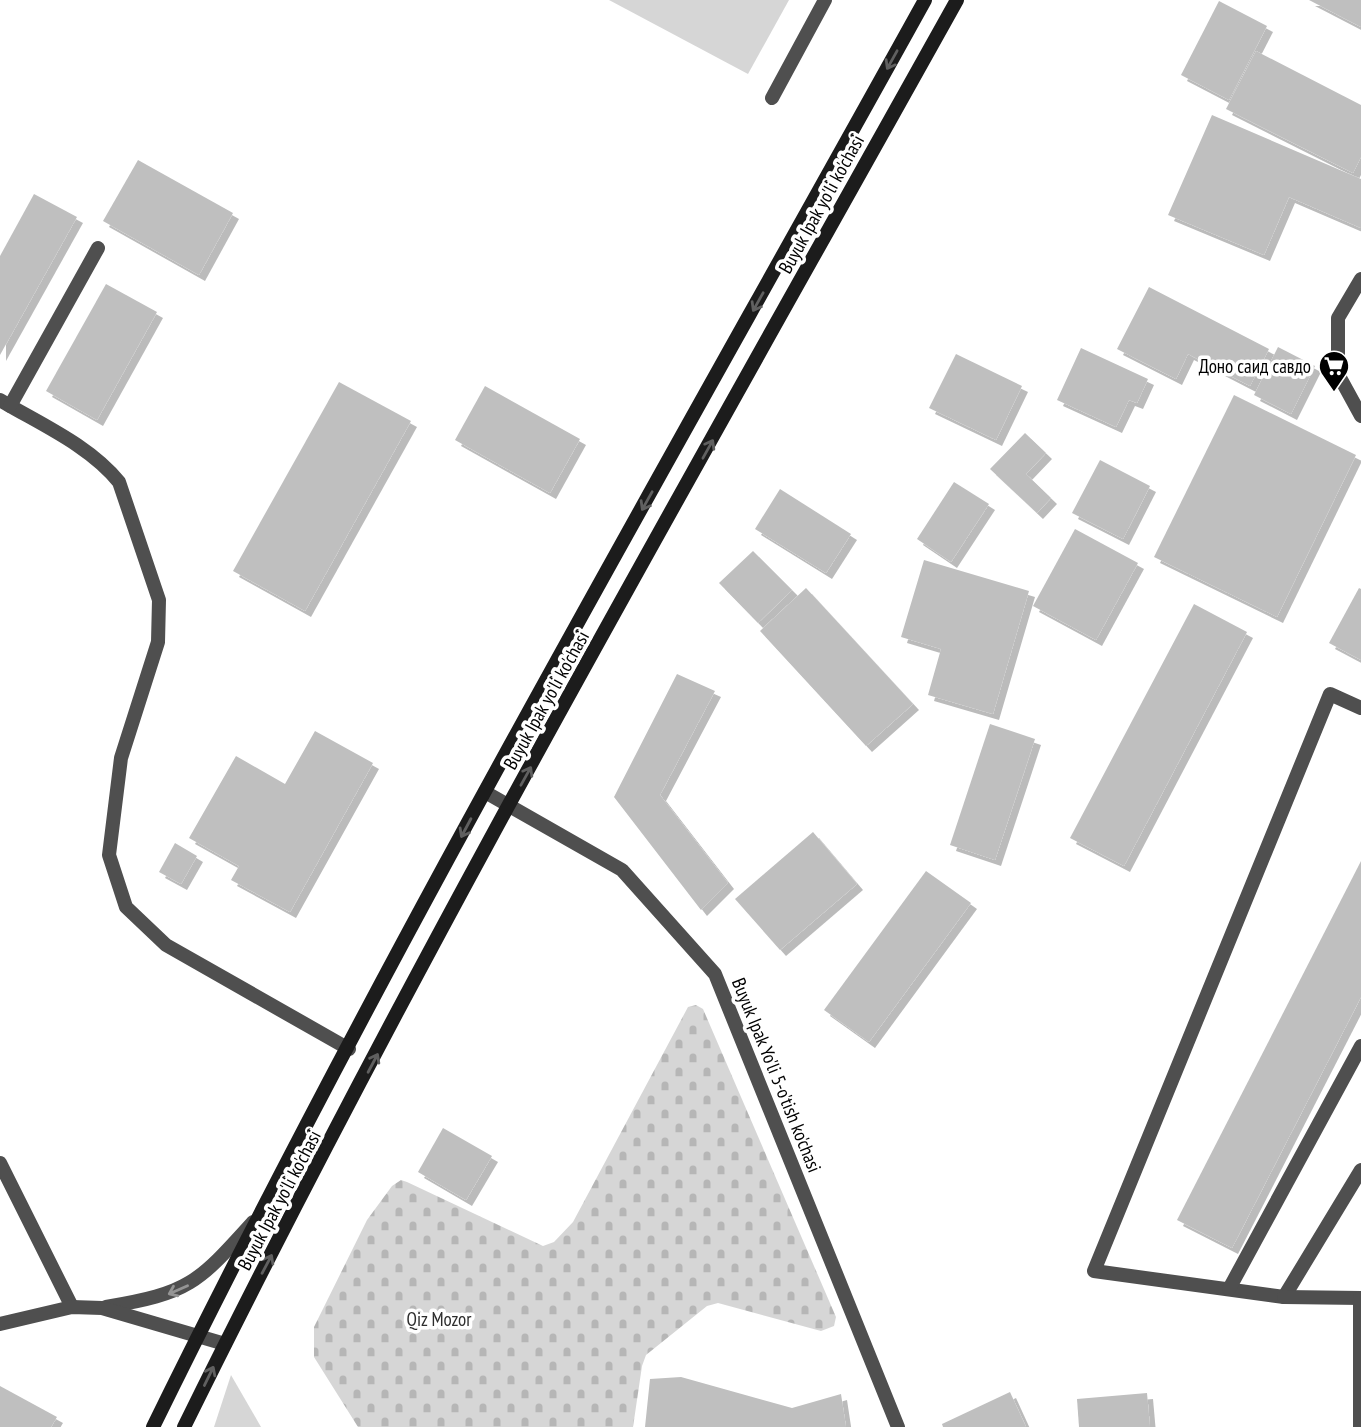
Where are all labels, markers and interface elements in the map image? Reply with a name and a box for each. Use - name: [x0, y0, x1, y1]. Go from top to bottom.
- one-way arrow: [884, 49, 898, 69]
- street label: Buyuk Ipak yo'li ko'chasi: [773, 130, 869, 278]
- one-way arrow: [751, 291, 765, 311]
- supermarket icon: Доно саид савдо: [1317, 349, 1351, 393]
- place label: Доно саид савдо: [1199, 354, 1311, 378]
- one-way arrow: [701, 439, 715, 459]
- one-way arrow: [640, 490, 654, 510]
- street label: Buyuk Ipak yo'li ko'chasi: [498, 626, 594, 774]
- one-way arrow: [520, 766, 533, 787]
- one-way arrow: [459, 817, 472, 838]
- street label: Buyuk Ipak Yo'li 5-o'tish ko'chasi: [727, 974, 827, 1176]
- one-way arrow: [367, 1053, 380, 1074]
- street label: Buyuk Ipak yo'li ko'chasi: [232, 1126, 326, 1274]
- one-way arrow: [260, 1255, 274, 1275]
- one-way arrow: [168, 1284, 189, 1297]
- park label: Qiz Mozor: [406, 1307, 472, 1331]
- one-way arrow: [203, 1366, 217, 1387]

